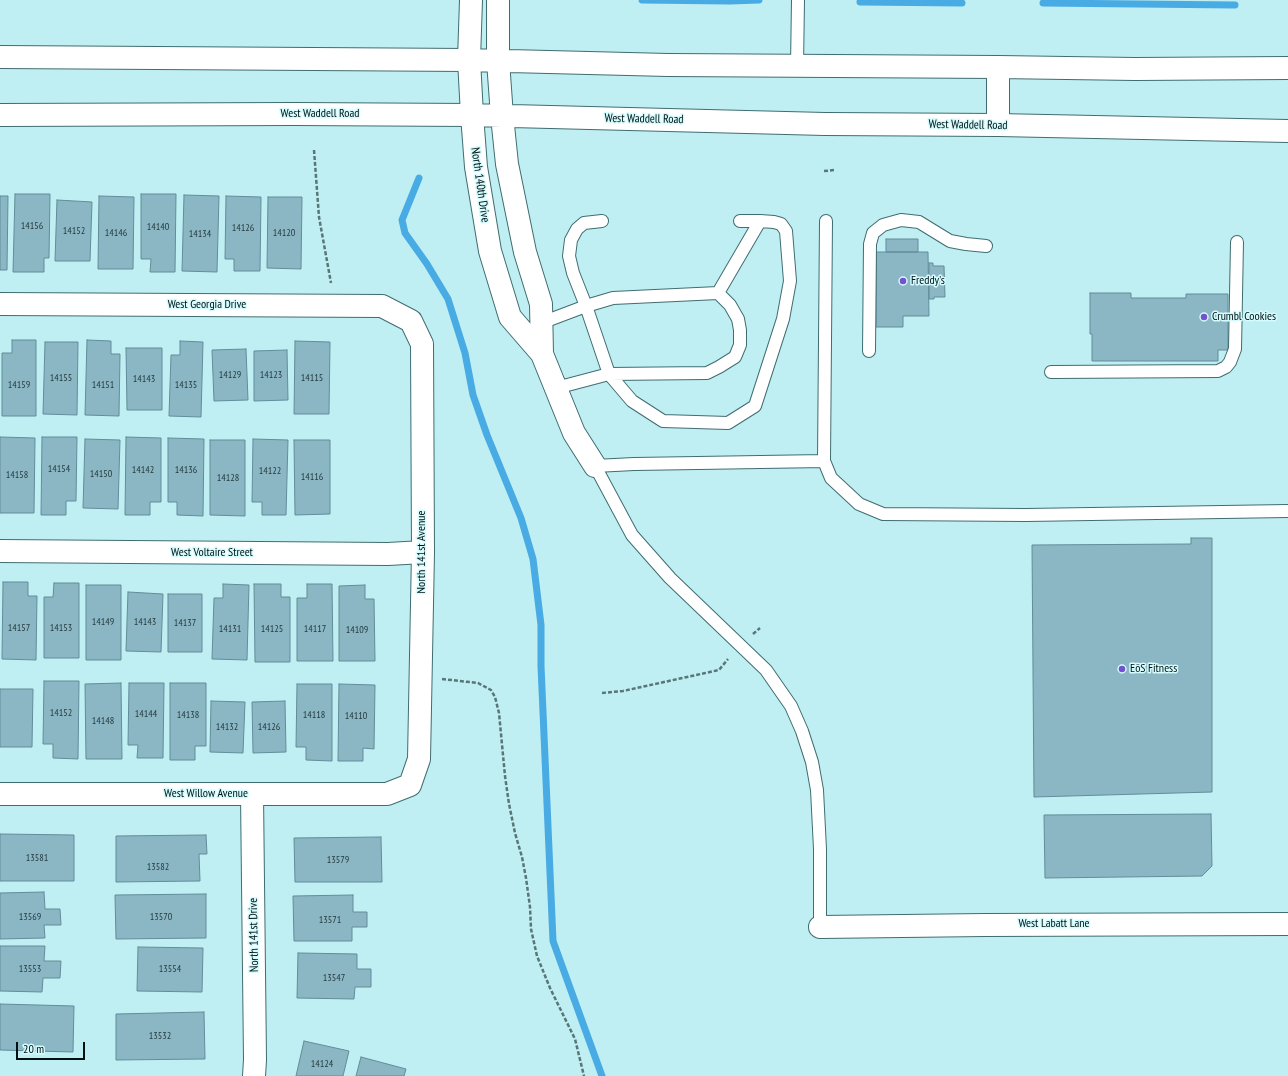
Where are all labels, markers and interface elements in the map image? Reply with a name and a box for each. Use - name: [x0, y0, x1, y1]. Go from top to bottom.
- street label: West Waddell Road: [281, 107, 359, 121]
- street label: West Waddell Road: [604, 111, 684, 127]
- street label: West Waddell Road: [928, 117, 1008, 133]
- street label: North 140th Drive: [468, 147, 492, 223]
- house number: 14156: [21, 220, 43, 232]
- house number: 14140: [147, 221, 169, 233]
- house number: 14126: [232, 222, 254, 234]
- house number: 14152: [63, 225, 85, 237]
- house number: 14146: [105, 227, 127, 239]
- house number: 14120: [273, 227, 295, 239]
- house number: 14134: [189, 228, 211, 240]
- place label: Freddy's: [911, 274, 945, 288]
- marker: Freddy's: [898, 276, 908, 286]
- street label: West Georgia Drive: [168, 298, 246, 312]
- place label: Crumbl Cookies: [1212, 310, 1276, 324]
- marker: Crumbl Cookies: [1199, 312, 1209, 322]
- house number: 14129: [219, 369, 241, 381]
- house number: 14123: [260, 369, 282, 381]
- house number: 14155: [50, 372, 72, 384]
- house number: 14115: [301, 372, 323, 384]
- house number: 14143: [133, 373, 155, 385]
- house number: 14159: [8, 379, 30, 391]
- house number: 14151: [92, 379, 114, 391]
- house number: 14135: [175, 379, 197, 391]
- house number: 14154: [48, 463, 70, 475]
- house number: 14142: [132, 464, 154, 476]
- house number: 14136: [175, 464, 197, 476]
- house number: 14122: [259, 465, 281, 477]
- house number: 14150: [90, 468, 112, 480]
- house number: 14158: [6, 469, 28, 481]
- house number: 14116: [301, 471, 323, 483]
- house number: 14128: [217, 472, 239, 484]
- street label: North 141st Avenue: [415, 511, 429, 593]
- street label: West Voltaire Street: [171, 546, 253, 560]
- house number: 14149: [92, 616, 114, 628]
- house number: 14143: [134, 616, 156, 628]
- house number: 14137: [174, 617, 196, 629]
- house number: 14157: [8, 622, 30, 634]
- house number: 14153: [50, 622, 72, 634]
- house number: 14131: [219, 623, 241, 635]
- house number: 14125: [261, 623, 283, 635]
- house number: 14117: [304, 623, 326, 635]
- house number: 14109: [346, 624, 368, 636]
- place label: EōS Fitness: [1130, 662, 1177, 676]
- marker: EōS Fitness: [1117, 664, 1127, 674]
- house number: 14152: [50, 707, 72, 719]
- house number: 14144: [135, 708, 157, 720]
- house number: 14138: [177, 709, 199, 721]
- house number: 14118: [303, 709, 325, 721]
- house number: 14110: [345, 710, 367, 722]
- house number: 14148: [92, 715, 114, 727]
- house number: 14132: [216, 721, 238, 733]
- house number: 14126: [258, 721, 280, 733]
- street label: West Willow Avenue: [164, 787, 248, 801]
- house number: 13581: [26, 852, 48, 864]
- house number: 13579: [327, 854, 349, 866]
- house number: 13582: [147, 861, 169, 873]
- street label: North 141st Drive: [246, 898, 262, 972]
- house number: 13569: [19, 911, 41, 923]
- house number: 13570: [150, 911, 172, 923]
- house number: 13571: [319, 914, 341, 926]
- street label: West Labatt Lane: [1018, 917, 1090, 931]
- house number: 13553: [19, 963, 41, 975]
- house number: 13554: [159, 963, 181, 975]
- house number: 13547: [323, 972, 345, 984]
- house number: 13532: [149, 1030, 171, 1042]
- scale bar: [18, 1034, 87, 1060]
- text: 20 m: [23, 1041, 44, 1056]
- house number: 14124: [311, 1058, 333, 1070]

